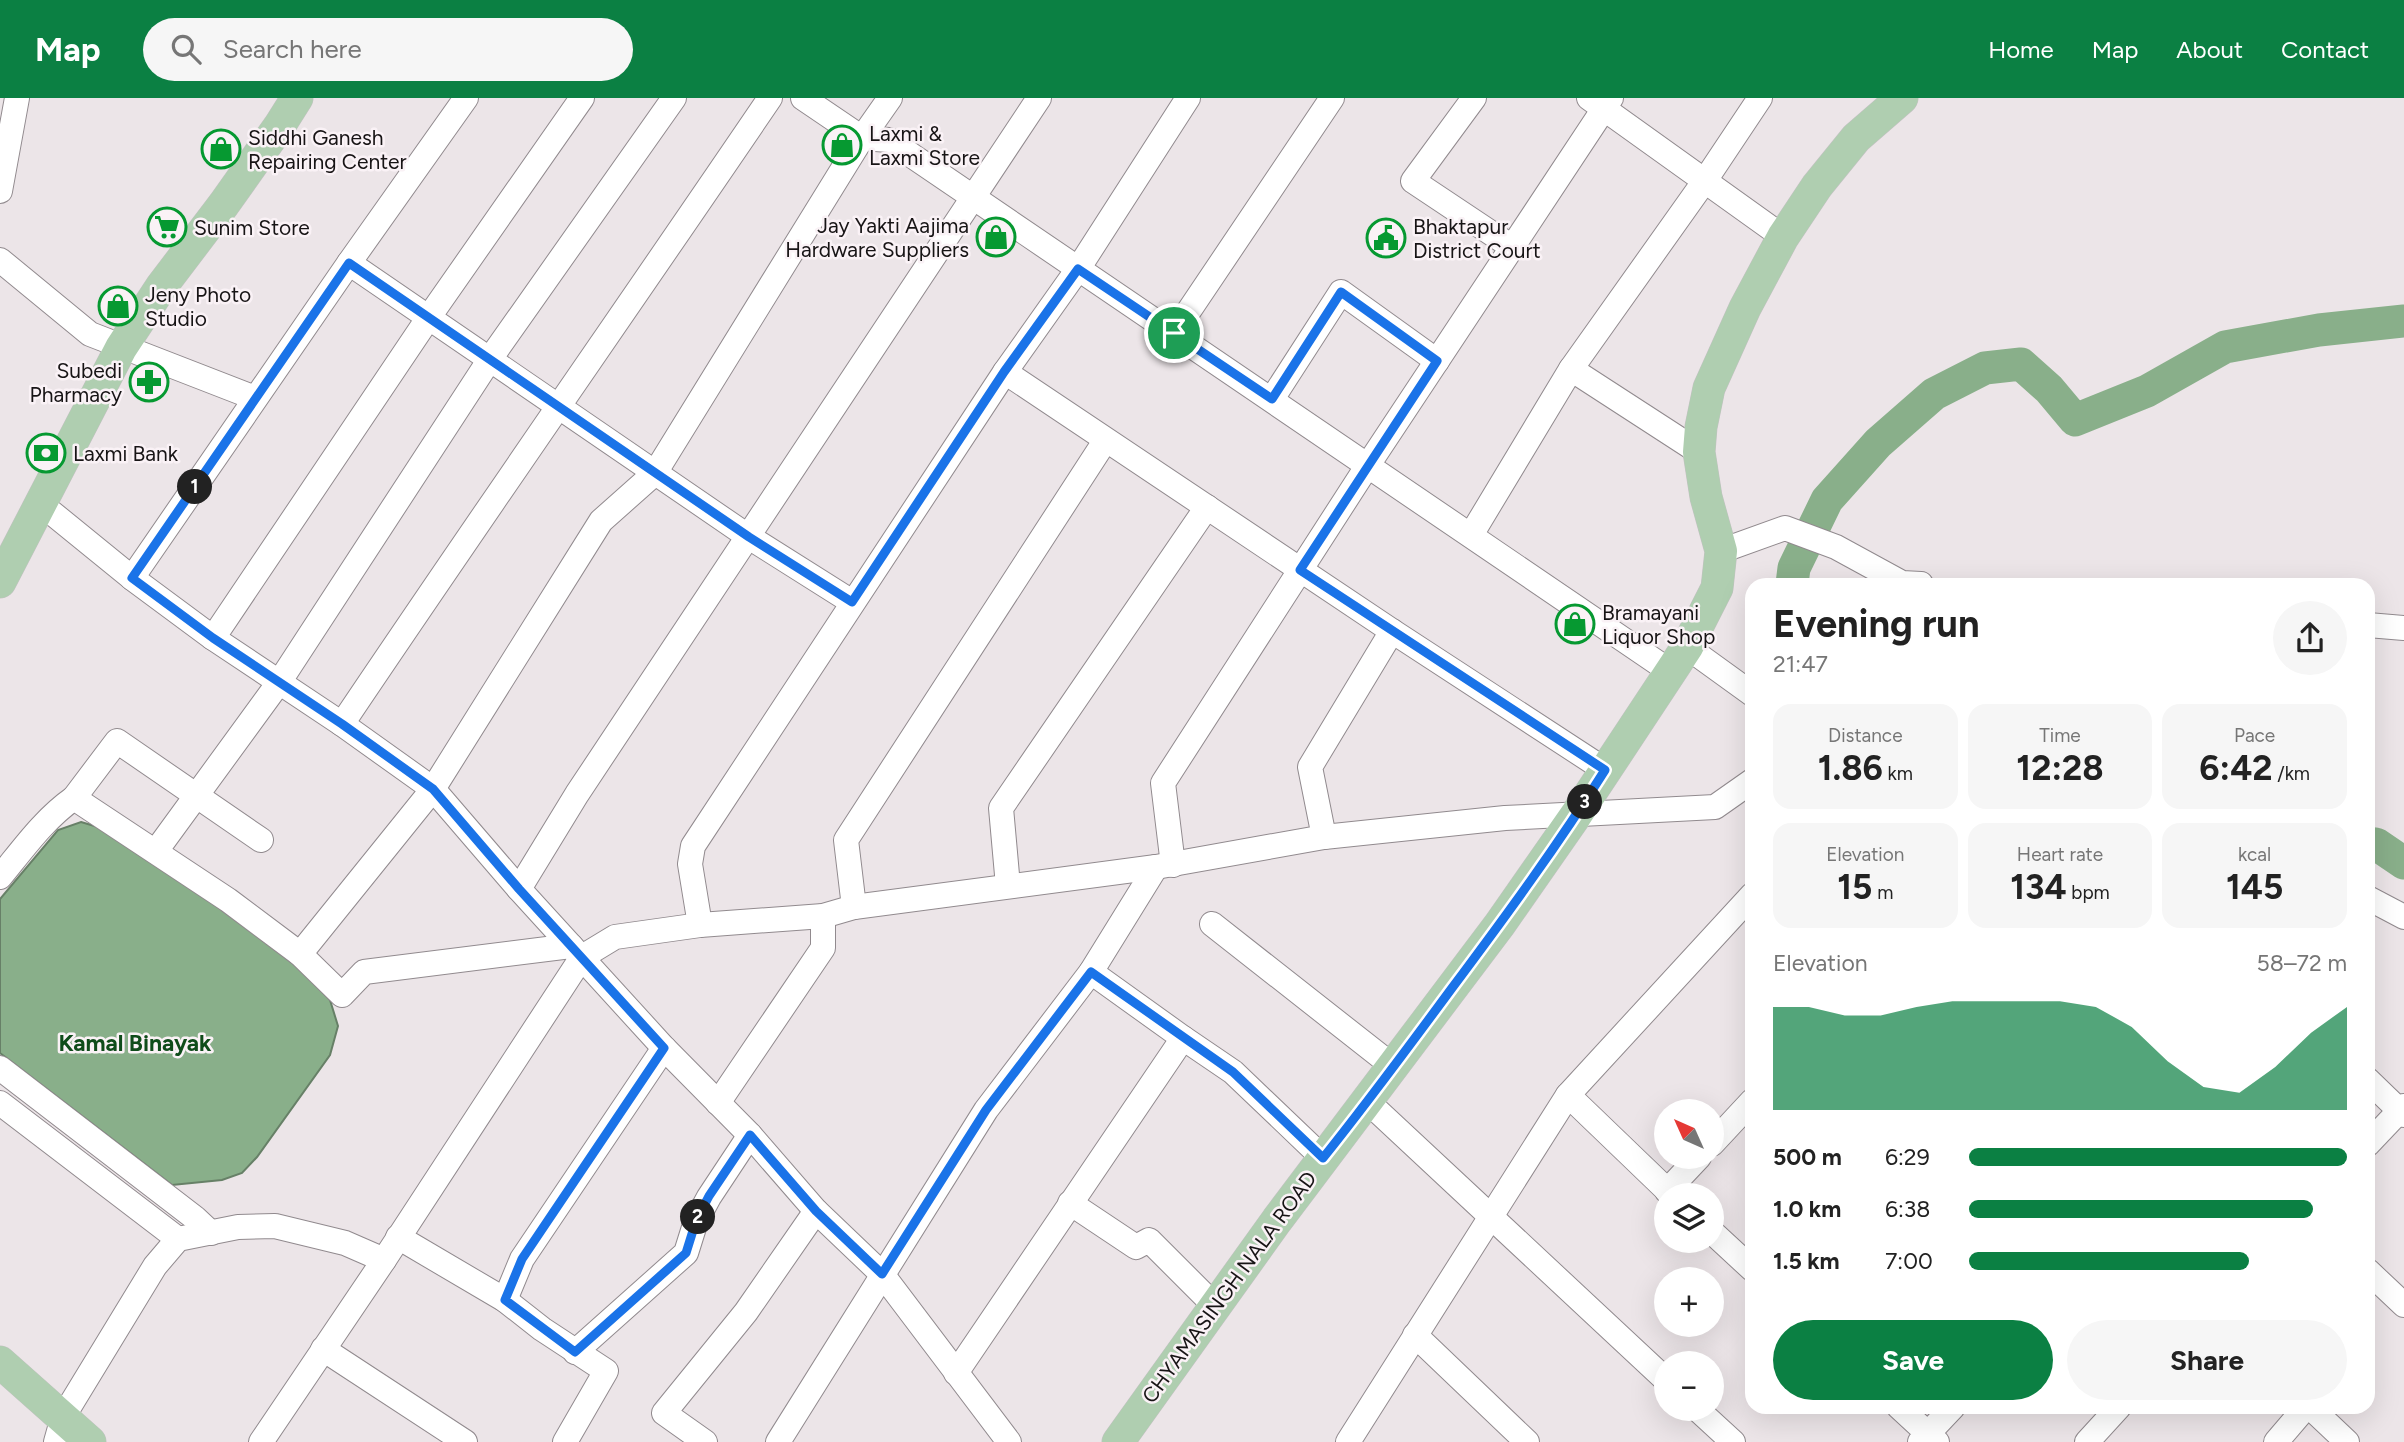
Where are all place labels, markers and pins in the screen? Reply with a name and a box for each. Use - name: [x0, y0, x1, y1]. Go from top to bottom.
- place label: Laxmi & Laxmi Store: [869, 121, 980, 170]
- shop icon: Laxmi & Laxmi Store: [821, 124, 863, 166]
- place label: Siddhi Ganesh Repairing Center: [248, 125, 407, 174]
- shop icon: Siddhi Ganesh Repairing Center: [200, 128, 242, 170]
- supermarket icon: Sunim Store: [146, 206, 188, 248]
- place label: Jay Yakti Aajima Hardware Suppliers: [785, 213, 969, 262]
- place label: Bhaktapur District Court: [1413, 214, 1541, 263]
- place label: Sunim Store: [194, 215, 310, 240]
- shop icon: Jay Yakti Aajima Hardware Suppliers: [975, 216, 1017, 258]
- public building icon: Bhaktapur District Court: [1365, 217, 1407, 259]
- place label: Jeny Photo Studio: [145, 282, 251, 331]
- shop icon: Jeny Photo Studio: [97, 285, 139, 327]
- pin: [1144, 303, 1204, 363]
- place label: Subedi Pharmacy: [30, 358, 122, 407]
- pharmacy icon: Subedi Pharmacy: [128, 361, 170, 403]
- bank icon: Laxmi Bank: [25, 432, 67, 474]
- place label: Laxmi Bank: [73, 441, 179, 466]
- pin: 1: [178, 470, 212, 504]
- place label: Bramayani Liquor Shop: [1602, 600, 1715, 649]
- shop icon: Bramayani Liquor Shop: [1554, 603, 1596, 645]
- pin: 3: [1568, 784, 1602, 820]
- pin: 2: [680, 1200, 716, 1234]

